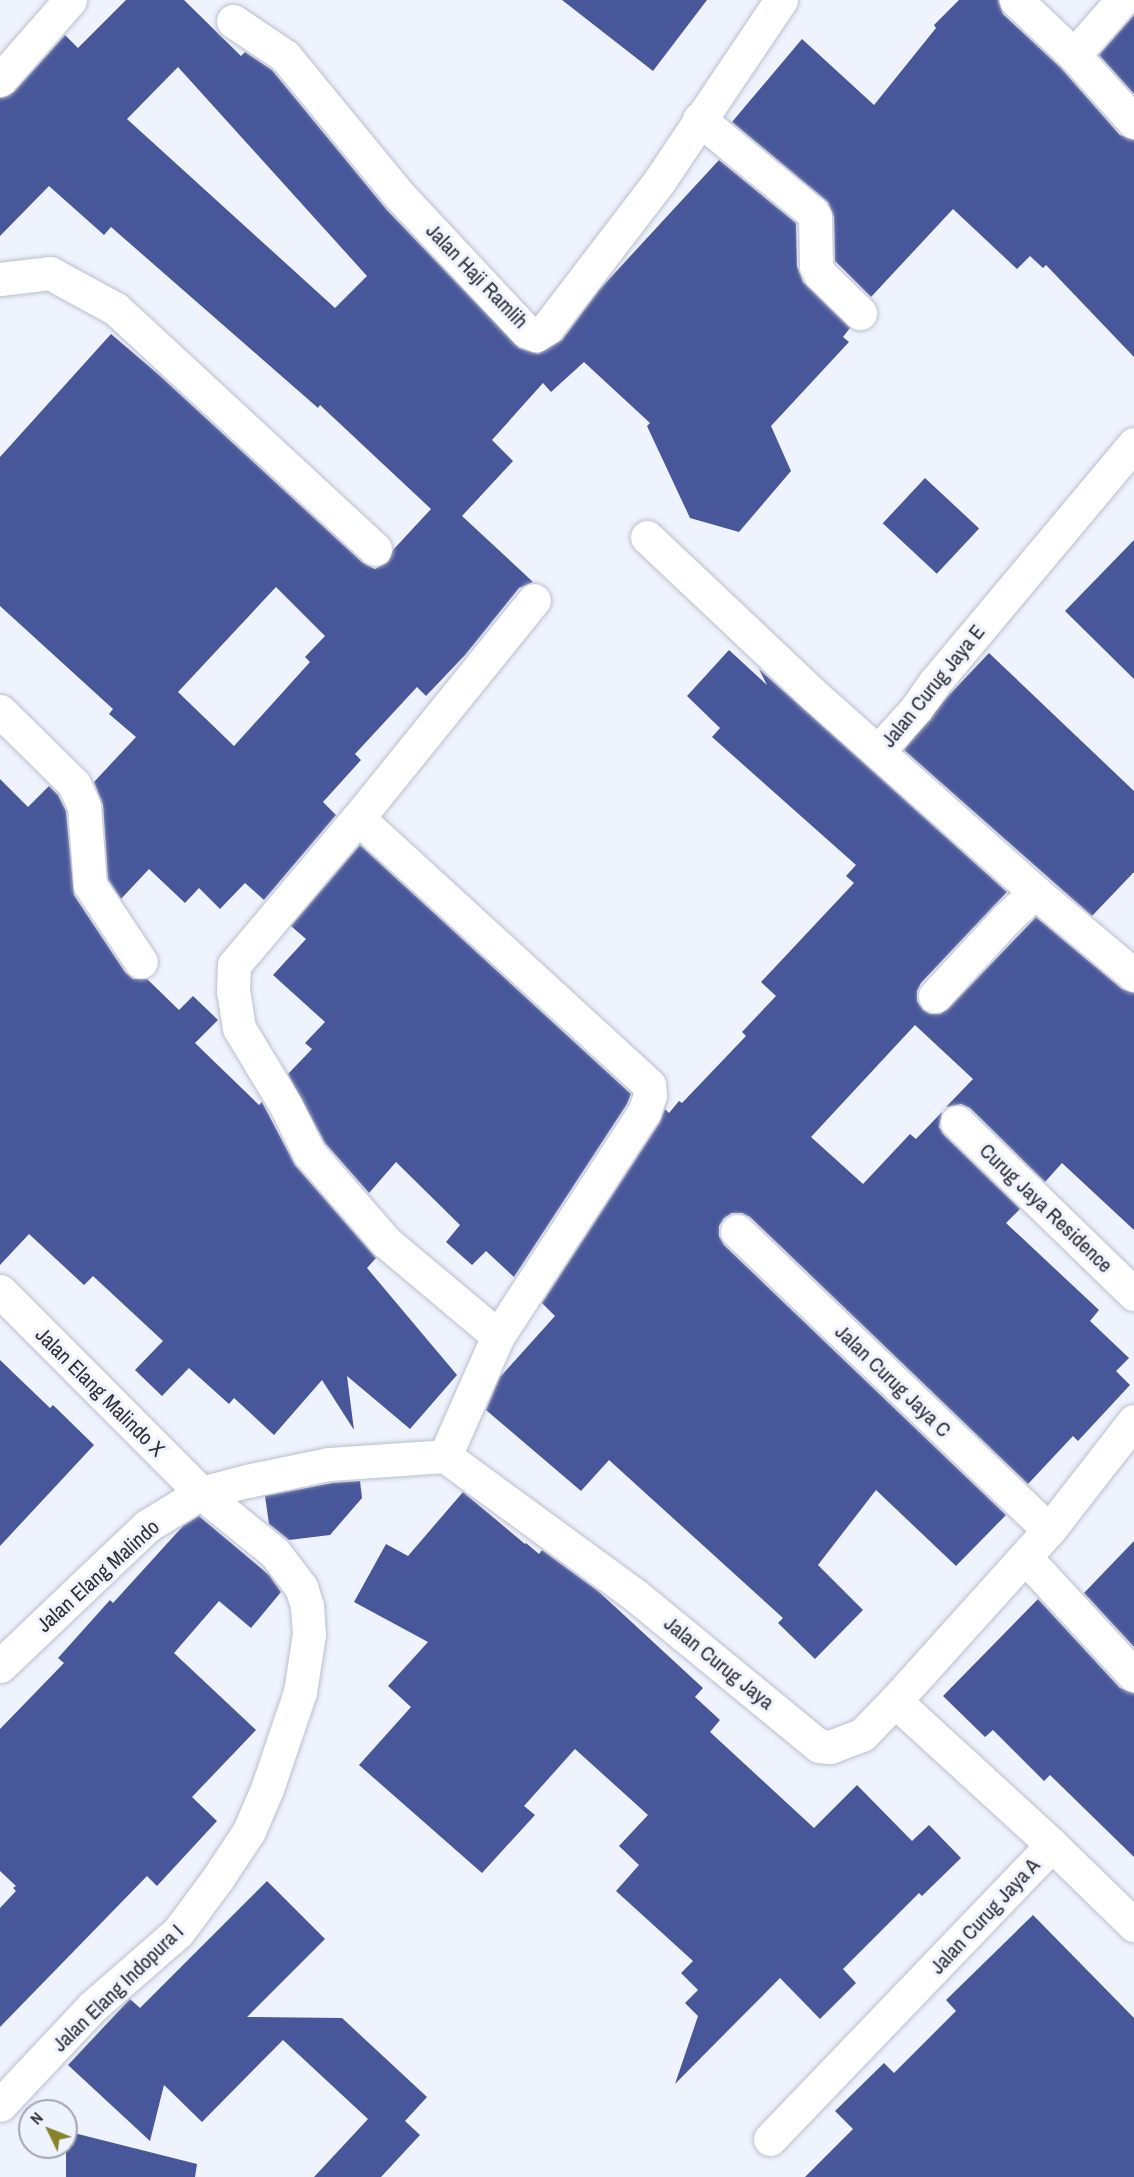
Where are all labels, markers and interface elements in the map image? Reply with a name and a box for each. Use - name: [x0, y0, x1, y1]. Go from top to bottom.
- street label: Jalan Haji Ramlih: [421, 218, 533, 334]
- street label: Jalan Curug Jaya E: [876, 620, 990, 752]
- street label: Curug Jaya Residence: [974, 1138, 1118, 1278]
- street label: Jalan Curug Jaya C: [830, 1319, 956, 1443]
- street label: Jalan Elang Malindo X: [30, 1322, 170, 1462]
- street label: Jalan Elang Malindo: [32, 1514, 164, 1638]
- street label: Jalan Curug Jaya: [659, 1611, 779, 1715]
- street label: Jalan Curug Jaya A: [925, 1852, 1045, 1980]
- street label: Jalan Elang Indopura I: [47, 1919, 189, 2057]
- north arrow: [18, 2099, 78, 2159]
- text: N: [25, 2107, 48, 2129]

